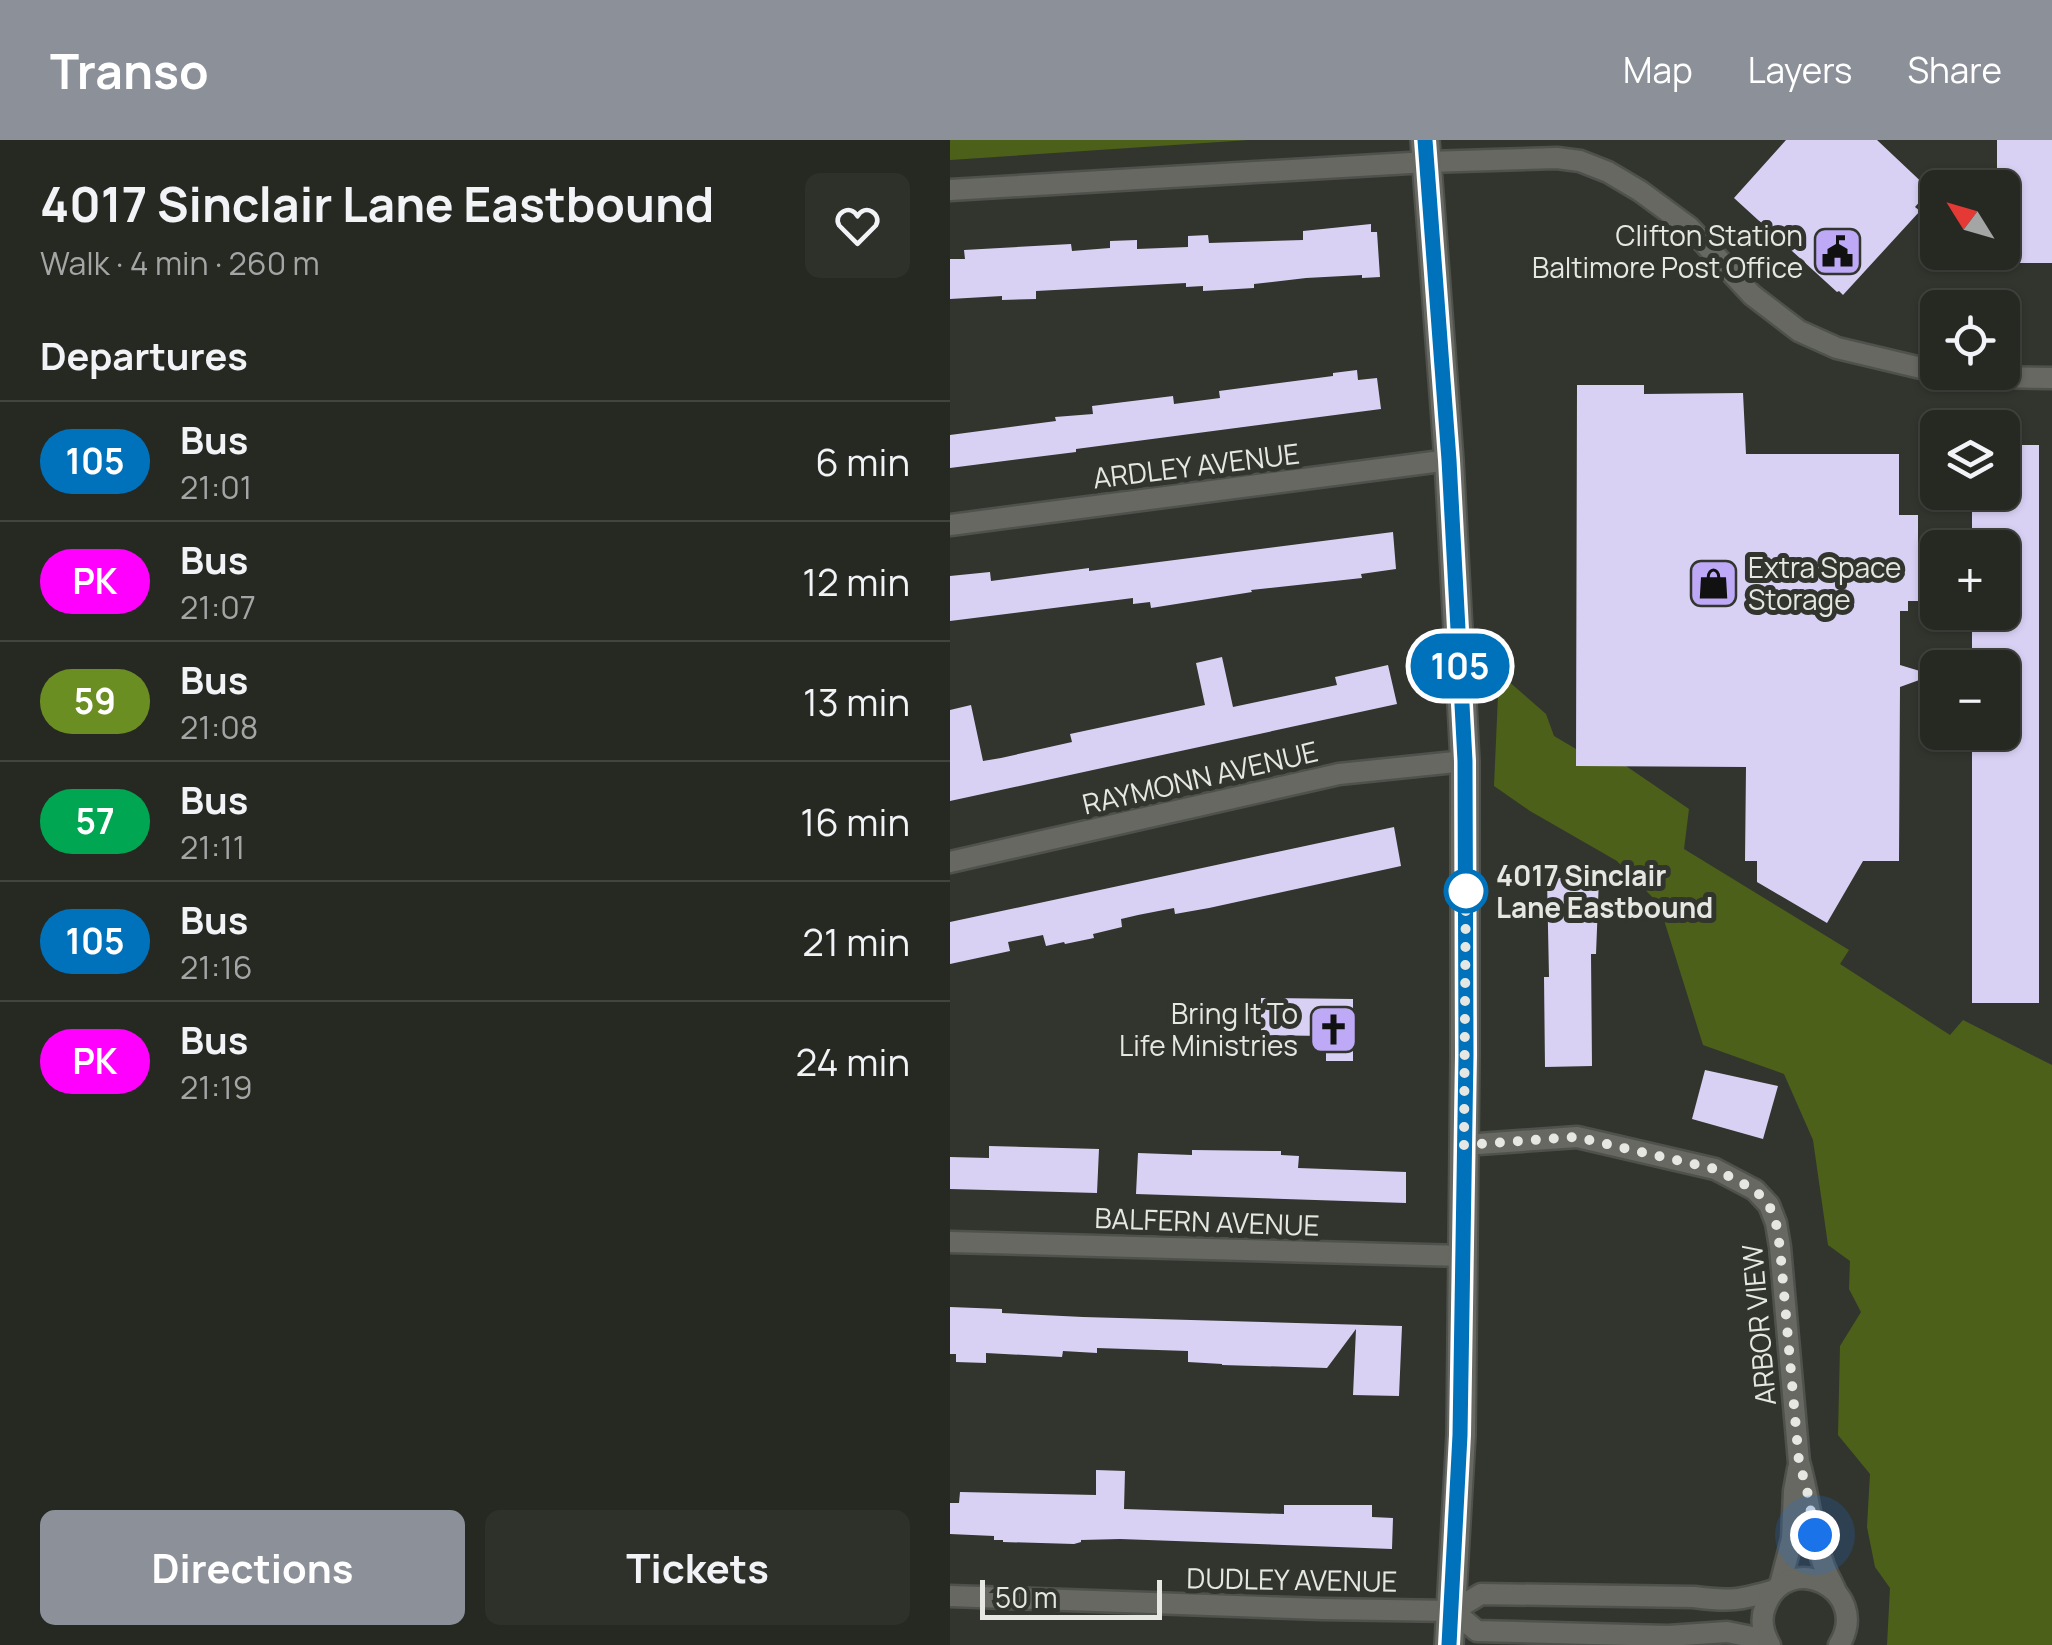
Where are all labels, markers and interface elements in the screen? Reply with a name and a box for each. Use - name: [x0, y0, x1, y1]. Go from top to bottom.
- text: Transo: [50, 38, 209, 103]
- text: Map: [1623, 46, 1693, 94]
- text: Layers: [1748, 46, 1852, 94]
- text: Share: [1907, 46, 2002, 94]
- north arrow: [1920, 170, 2020, 270]
- map controls: [1920, 170, 2020, 750]
- text: 4017 Sinclair Lane Eastbound: [40, 171, 714, 236]
- button: heart: [805, 173, 910, 278]
- place label: Clifton Station Baltimore Post Office: [1532, 216, 1803, 286]
- public building icon: Clifton Station Baltimore Post Office: [1812, 225, 1864, 277]
- text: Walk · 4 min · 260 m: [40, 241, 320, 285]
- button: locate: [1920, 290, 2020, 390]
- text: Departures: [40, 329, 248, 381]
- button: layers: [1920, 410, 2020, 510]
- text: Bus: [180, 413, 248, 465]
- street label: ARDLEY AVENUE: [1090, 433, 1302, 497]
- text: 6 min: [815, 435, 910, 487]
- text: 105: [66, 437, 124, 485]
- text: 21:01: [180, 465, 252, 509]
- button: +: [1920, 530, 2020, 630]
- text: Bus: [180, 533, 248, 585]
- place label: Extra Space Storage: [1748, 548, 1901, 618]
- text: 12 min: [802, 555, 910, 607]
- text: PK: [73, 557, 118, 605]
- shop icon: Extra Space Storage: [1687, 557, 1739, 609]
- text: 21:07: [180, 585, 256, 629]
- line badge: 105: [1402, 634, 1518, 698]
- text: 105: [1431, 642, 1489, 690]
- button: −: [1920, 650, 2020, 750]
- text: Bus: [180, 653, 248, 705]
- text: 13 min: [803, 675, 910, 727]
- text: 59: [74, 677, 116, 725]
- text: 21:08: [180, 705, 258, 749]
- street label: RAYMONN AVENUE: [1079, 731, 1321, 823]
- text: Bus: [180, 773, 248, 825]
- text: 16 min: [800, 795, 910, 847]
- text: 57: [75, 797, 115, 845]
- text: 21:11: [180, 825, 245, 869]
- place label: 4017 Sinclair Lane Eastbound: [1496, 856, 1713, 926]
- marker: 4017 Sinclair Lane Eastbound: [1445, 870, 1487, 912]
- text: Bus: [180, 893, 248, 945]
- text: 21 min: [802, 915, 910, 967]
- text: 105: [66, 917, 124, 965]
- text: 21:16: [180, 945, 253, 989]
- place label: Bring It To Life Ministries: [1119, 994, 1298, 1064]
- church icon: Bring It To Life Ministries: [1307, 1003, 1359, 1055]
- text: Bus: [180, 1013, 248, 1065]
- text: 24 min: [795, 1035, 910, 1087]
- text: PK: [73, 1037, 118, 1085]
- text: 21:19: [180, 1065, 253, 1109]
- street label: BALFERN AVENUE: [1094, 1198, 1320, 1244]
- street label: ARBOR VIEW: [1732, 1243, 1784, 1407]
- button: Directions: [40, 1510, 465, 1625]
- button: Tickets: [485, 1510, 910, 1625]
- your location: [1790, 1510, 1840, 1560]
- street label: DUDLEY AVENUE: [1186, 1558, 1398, 1600]
- scale bar: [980, 1575, 1162, 1620]
- text: 50 m: [995, 1578, 1058, 1616]

